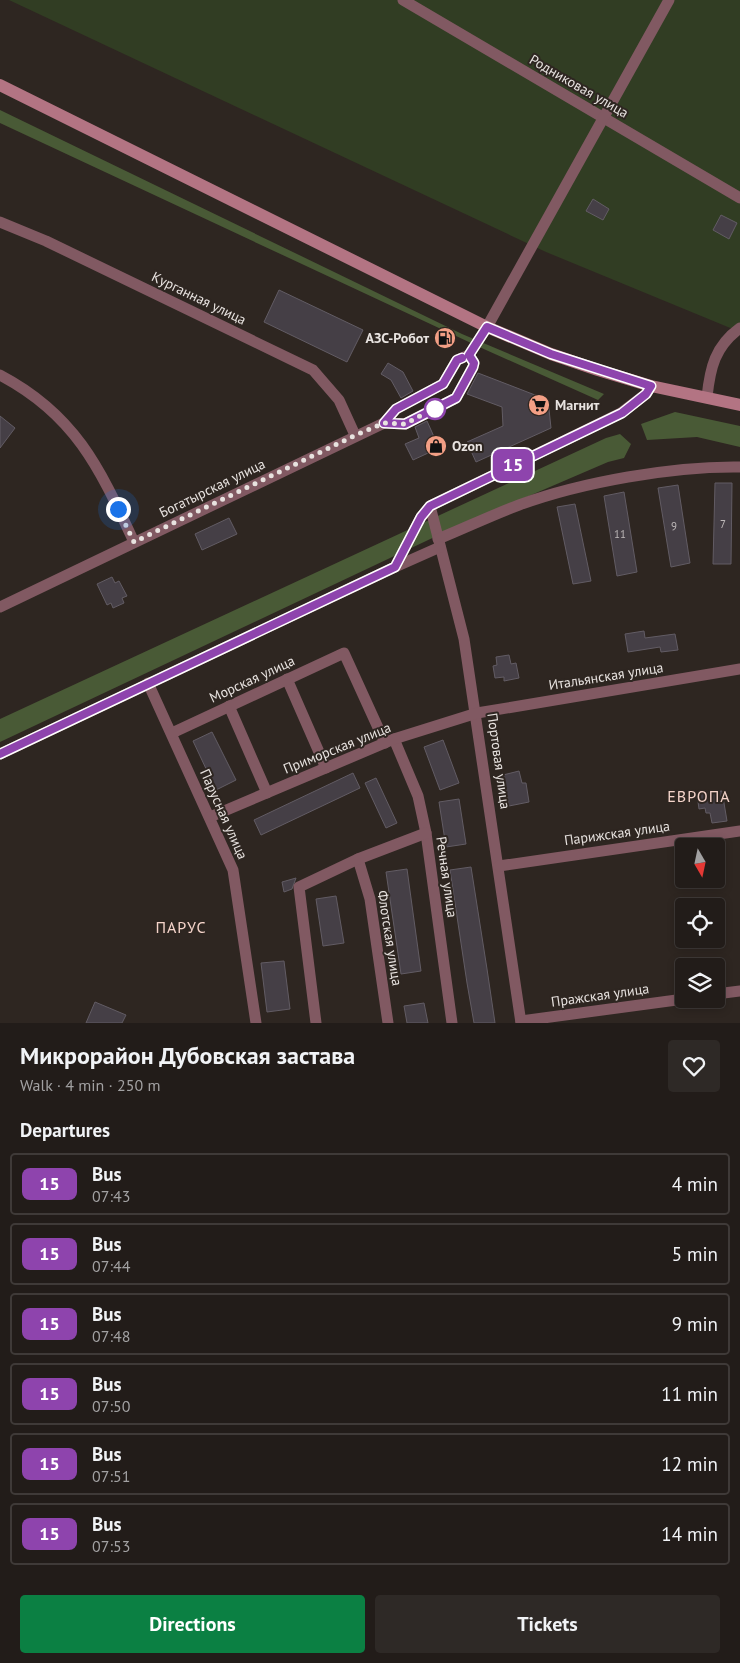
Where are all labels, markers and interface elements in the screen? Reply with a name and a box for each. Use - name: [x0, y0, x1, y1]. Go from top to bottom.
- street label: Родниковая улица: [526, 50, 632, 122]
- street label: Курганная улица: [149, 267, 249, 329]
- fuel station icon: АЗС-Робот: [433, 326, 457, 350]
- place label: АЗС-Робот: [365, 329, 429, 347]
- supermarket icon: Магнит: [527, 393, 551, 417]
- place label: Магнит: [555, 396, 600, 414]
- unlabelled marker: [424, 398, 446, 420]
- shop icon: Ozon: [424, 434, 448, 458]
- place label: Ozon: [452, 437, 483, 455]
- line badge: 15: [490, 449, 536, 481]
- text: 15: [503, 453, 523, 476]
- street label: Богатырская улица: [156, 455, 268, 521]
- your location: [106, 497, 131, 522]
- house number: 7: [720, 517, 726, 531]
- house number: 9: [671, 519, 677, 533]
- house number: 11: [614, 527, 626, 541]
- street label: Морская улица: [206, 651, 298, 707]
- street label: Итальянская улица: [547, 658, 665, 694]
- street label: Портовая улица: [483, 712, 515, 810]
- street label: Приморская улица: [281, 718, 394, 778]
- street label: Парусная улица: [196, 766, 252, 862]
- district label: ЕВРОПА: [667, 786, 731, 806]
- street label: Парижская улица: [563, 817, 671, 849]
- street label: Речная улица: [432, 835, 462, 919]
- north arrow: [675, 838, 725, 888]
- map controls: [675, 838, 725, 1008]
- street label: Флотская улица: [374, 889, 406, 987]
- button: locate: [675, 898, 725, 948]
- district label: ПАРУС: [155, 917, 207, 937]
- button: layers: [675, 958, 725, 1008]
- street label: Пражская улица: [550, 979, 650, 1011]
- text: Микрорайон Дубовская застава: [20, 1040, 355, 1071]
- button: heart: [668, 1040, 720, 1092]
- text: Walk · 4 min · 250 m: [20, 1075, 160, 1095]
- text: Departures: [20, 1118, 110, 1142]
- text: Bus: [92, 1162, 121, 1186]
- text: 15: [39, 1172, 60, 1195]
- text: 4 min: [672, 1172, 718, 1196]
- text: 07:43: [92, 1186, 130, 1206]
- text: Bus: [92, 1232, 121, 1256]
- text: 15: [39, 1242, 60, 1265]
- text: 5 min: [672, 1242, 718, 1266]
- text: 07:44: [92, 1256, 130, 1276]
- text: Bus: [92, 1302, 121, 1326]
- text: 15: [39, 1312, 60, 1335]
- text: 9 min: [672, 1312, 718, 1336]
- text: 07:48: [92, 1326, 130, 1346]
- text: Bus: [92, 1372, 121, 1396]
- text: 15: [39, 1382, 60, 1405]
- text: 11 min: [661, 1382, 718, 1406]
- text: 07:50: [92, 1396, 130, 1416]
- text: Bus: [92, 1442, 121, 1466]
- text: 15: [39, 1452, 60, 1475]
- text: 12 min: [661, 1452, 718, 1476]
- text: 07:51: [92, 1466, 130, 1486]
- text: Bus: [92, 1512, 121, 1536]
- text: 15: [39, 1522, 60, 1545]
- text: 14 min: [661, 1522, 718, 1546]
- text: 07:53: [92, 1536, 130, 1556]
- button: Directions: [20, 1595, 365, 1653]
- button: Tickets: [375, 1595, 720, 1653]

